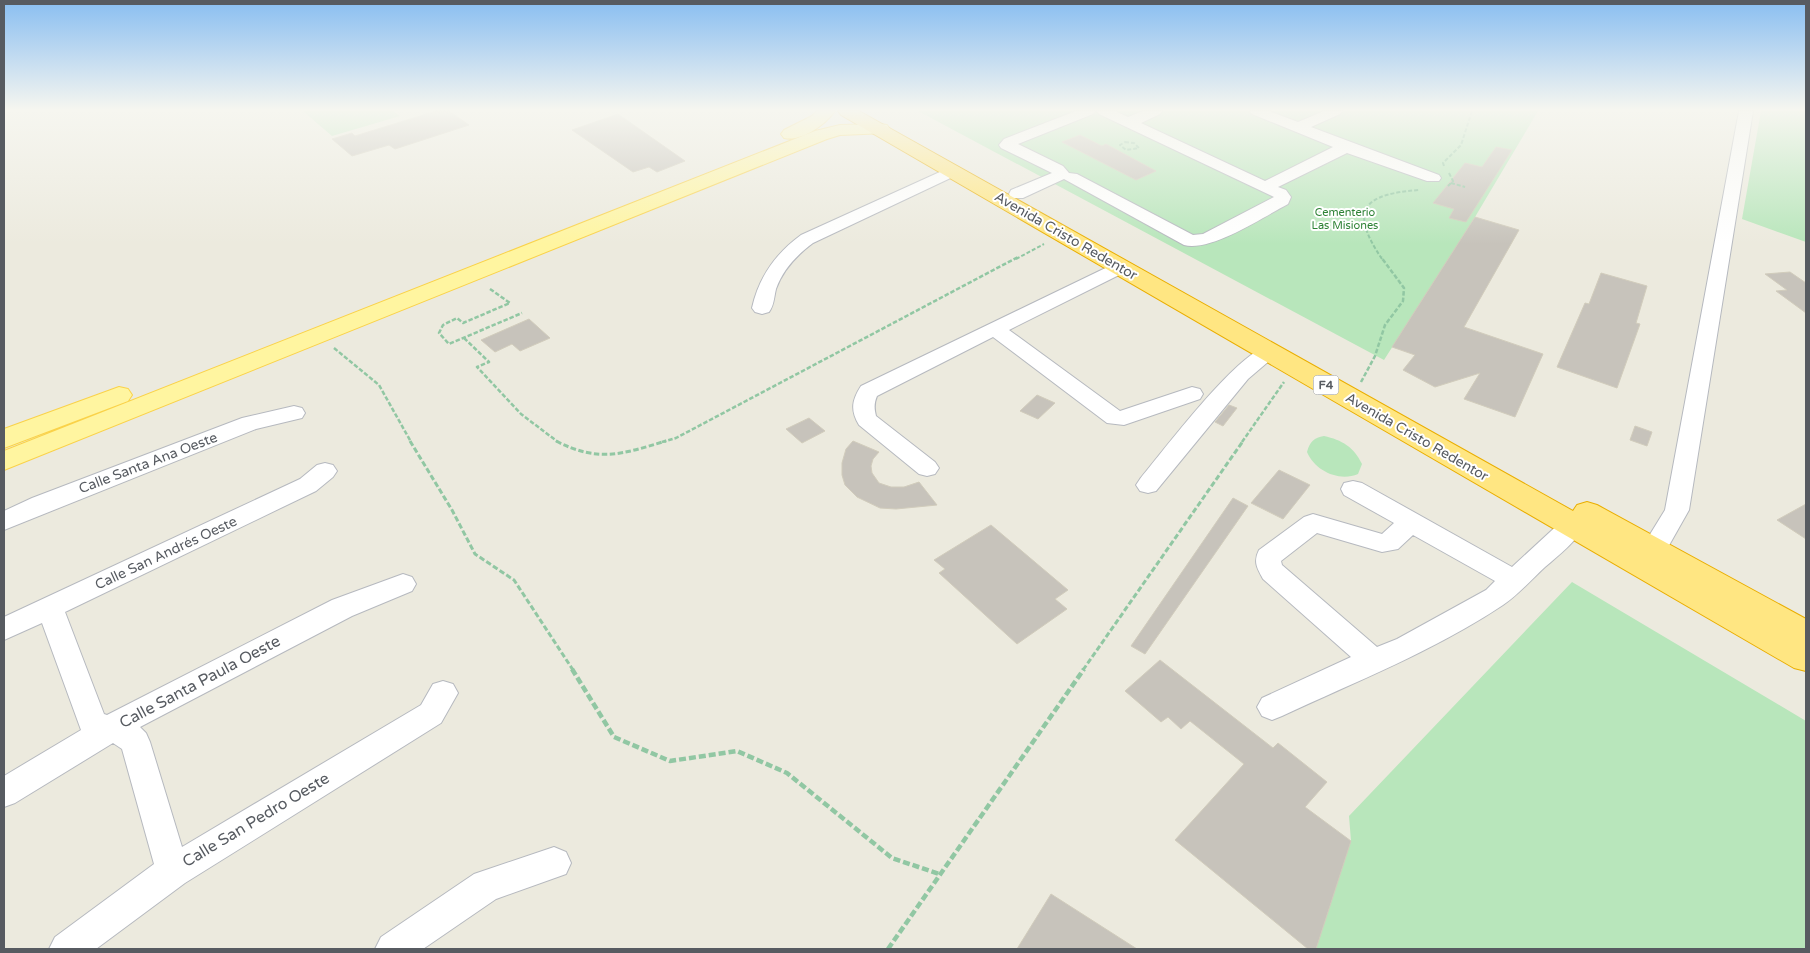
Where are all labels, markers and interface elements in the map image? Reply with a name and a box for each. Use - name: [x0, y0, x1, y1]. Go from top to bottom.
- street label: Avenida Cristo Redentor: [992, 188, 1141, 284]
- park label: Cementerio Las Misiones: [1312, 206, 1378, 232]
- road number: F4: [1314, 376, 1338, 394]
- street label: Avenida Cristo Redentor: [1343, 389, 1492, 485]
- street label: Calle Santa Ana Oeste: [76, 429, 220, 497]
- street label: Calle San Andrés Oeste: [92, 513, 240, 593]
- street label: Calle Santa Paula Oeste: [116, 631, 284, 733]
- street label: Calle San Pedro Oeste: [179, 768, 333, 872]

